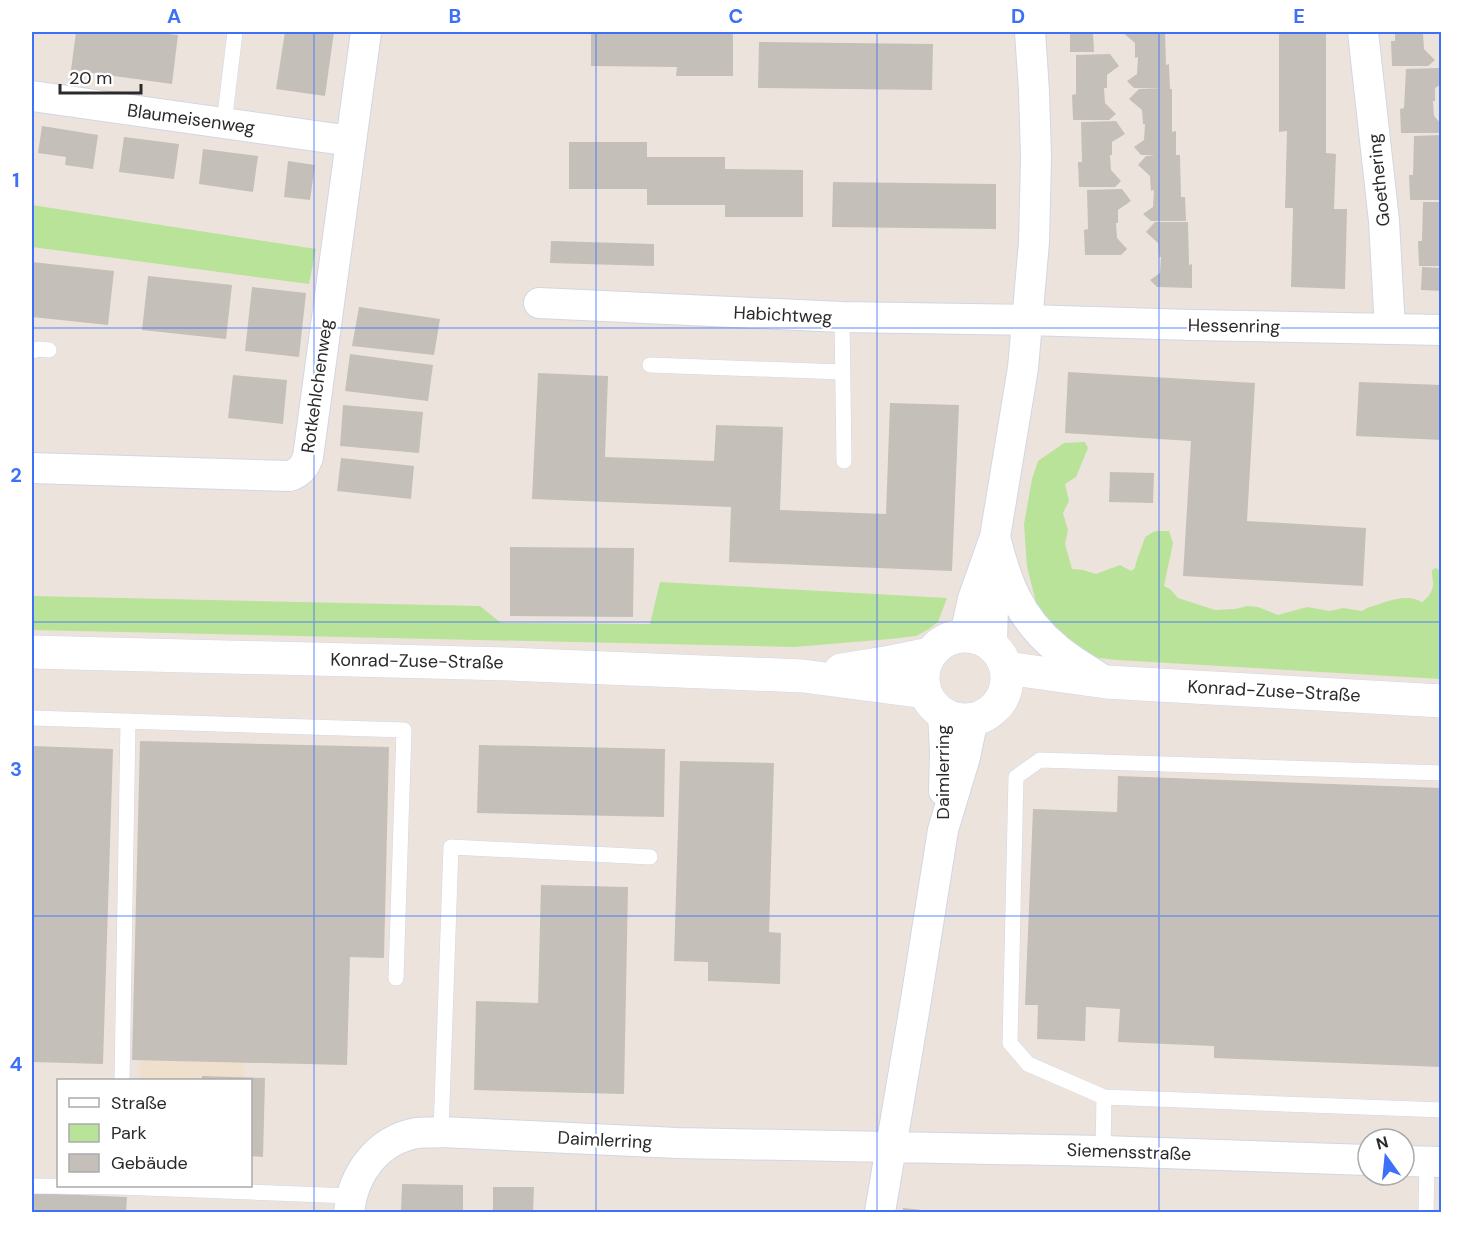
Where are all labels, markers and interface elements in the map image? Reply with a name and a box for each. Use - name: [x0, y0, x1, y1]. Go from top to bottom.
- text: A: [167, 3, 181, 29]
- text: B: [449, 3, 461, 29]
- text: C: [729, 3, 743, 29]
- text: D: [1011, 3, 1025, 29]
- text: E: [1293, 3, 1305, 29]
- scale bar: [60, 57, 141, 95]
- text: 20 m: [69, 66, 112, 90]
- street label: Blaumeisenweg: [126, 98, 256, 140]
- street label: Goethering: [1362, 132, 1396, 228]
- text: 1: [12, 167, 20, 193]
- street label: Habichtweg: [733, 300, 833, 330]
- street label: Hessenring: [1188, 313, 1280, 339]
- street label: Rotkehlchenweg: [296, 317, 338, 455]
- text: 2: [10, 462, 22, 488]
- street label: Konrad-Zuse-Straße: [330, 647, 504, 675]
- street label: Konrad-Zuse-Straße: [1187, 674, 1361, 708]
- street label: Daimlerring: [931, 725, 955, 819]
- text: 3: [10, 756, 22, 782]
- text: 4: [10, 1051, 23, 1077]
- legend: [57, 1079, 252, 1187]
- text: Straße: [111, 1091, 167, 1115]
- text: Park: [111, 1121, 147, 1145]
- street label: Daimlerring: [557, 1126, 653, 1154]
- north arrow: [1356, 1127, 1416, 1187]
- text: N: [1374, 1131, 1391, 1155]
- street label: Siemensstraße: [1066, 1138, 1192, 1166]
- text: Gebäude: [111, 1151, 188, 1175]

